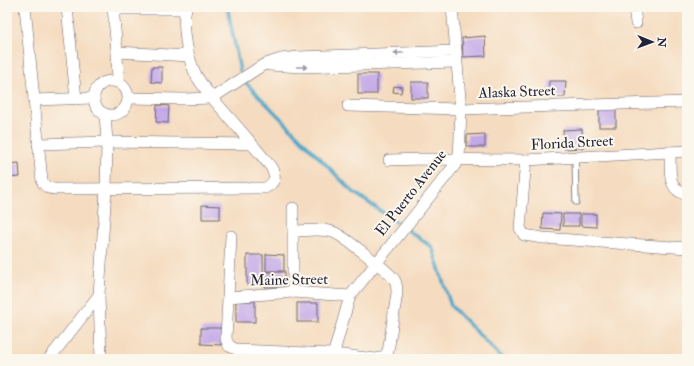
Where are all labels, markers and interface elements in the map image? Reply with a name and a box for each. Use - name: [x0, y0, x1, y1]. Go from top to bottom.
- north arrow: [632, 22, 672, 62]
- text: N: [655, 36, 668, 48]
- one-way arrow: [392, 50, 405, 56]
- one-way arrow: [296, 64, 309, 70]
- street label: Alaska Street: [477, 81, 556, 103]
- street label: Florida Street: [530, 131, 614, 155]
- street label: El Puerto Avenue: [371, 146, 451, 240]
- street label: Maine Street: [250, 270, 328, 290]

